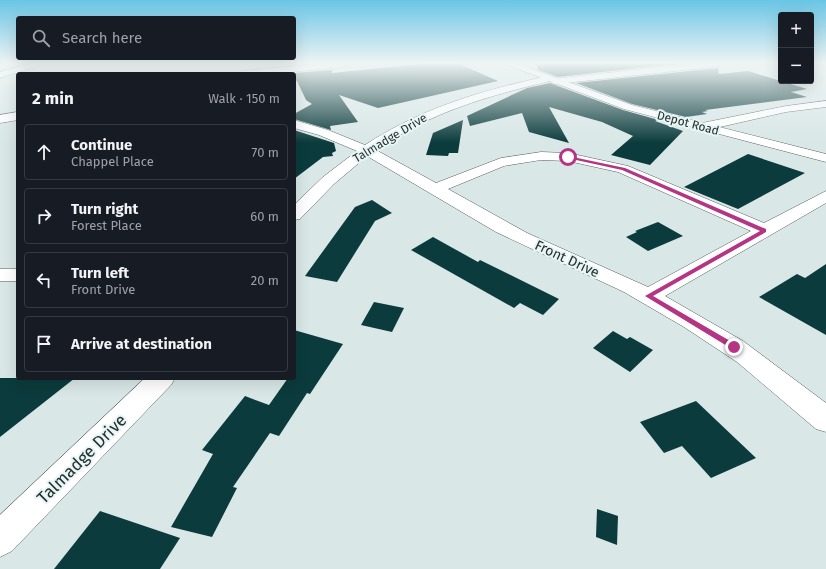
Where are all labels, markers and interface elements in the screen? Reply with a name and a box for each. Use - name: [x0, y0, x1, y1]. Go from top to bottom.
- map controls: [778, 12, 814, 84]
- button: +: [778, 12, 814, 48]
- search box: [16, 16, 296, 60]
- icon: search: [30, 27, 52, 49]
- text: Search here: [62, 29, 142, 47]
- button: −: [778, 48, 814, 84]
- text: 2 min: [32, 88, 74, 109]
- text: Walk · 150 m: [208, 91, 280, 106]
- street label: Depot Road: [655, 108, 721, 138]
- street label: Talmadge Drive: [351, 111, 429, 165]
- text: Continue: [71, 136, 132, 154]
- icon: ahead: [33, 141, 55, 163]
- text: 70 m: [252, 145, 279, 160]
- route start: [559, 148, 577, 166]
- text: Chappel Place: [71, 154, 154, 169]
- text: Turn right: [71, 200, 138, 218]
- icon: right: [33, 205, 55, 227]
- text: 60 m: [250, 209, 279, 224]
- text: Forest Place: [71, 218, 142, 233]
- street label: Front Drive: [532, 237, 602, 281]
- text: Turn left: [71, 264, 129, 282]
- icon: left: [33, 269, 55, 291]
- text: 20 m: [251, 273, 279, 288]
- text: Front Drive: [71, 282, 135, 297]
- icon: arrive: [33, 333, 55, 355]
- text: Arrive at destination: [71, 335, 212, 353]
- route end: [725, 338, 743, 356]
- street label: Talmadge Drive: [33, 410, 131, 508]

